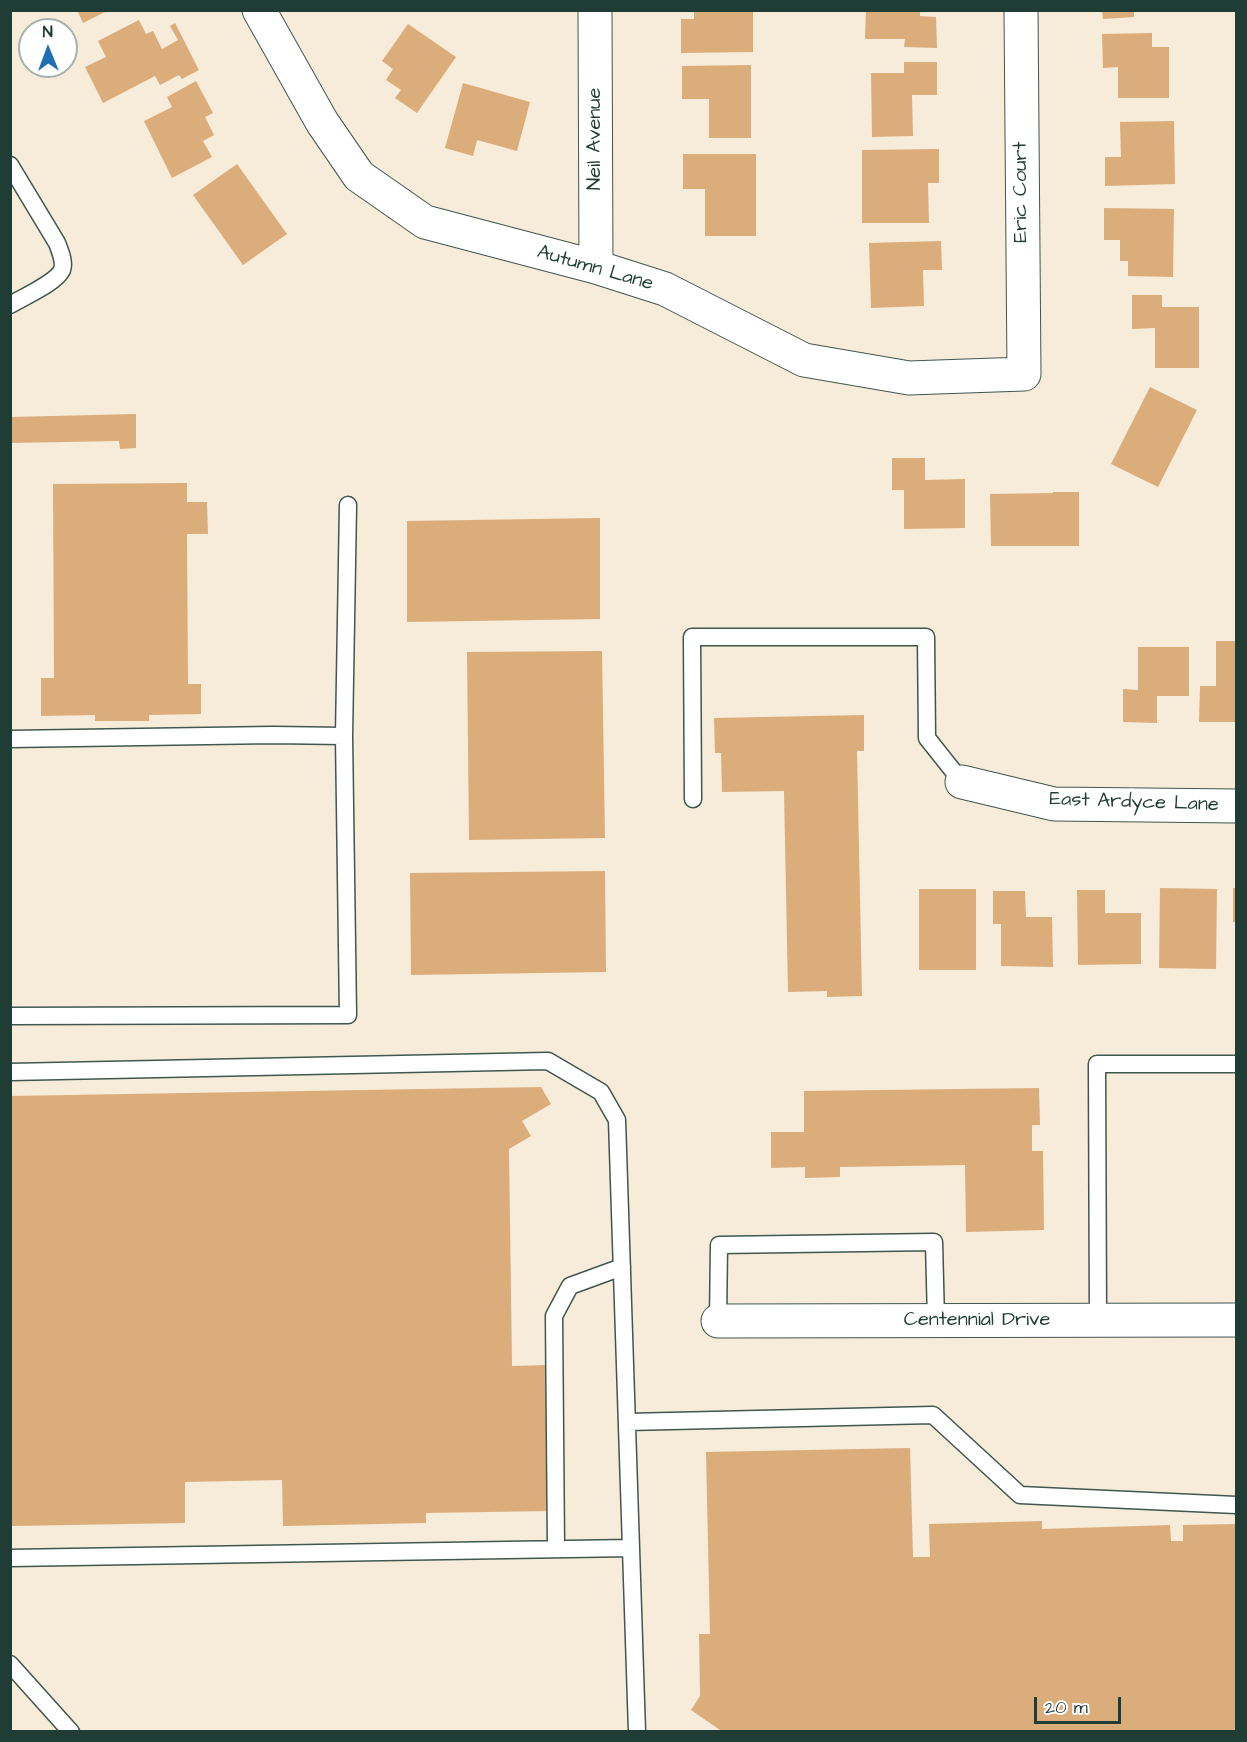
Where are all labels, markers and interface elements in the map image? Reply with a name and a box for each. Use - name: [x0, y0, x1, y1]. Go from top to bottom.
- north arrow: [18, 18, 78, 78]
- text: N: [43, 21, 53, 43]
- street label: Neil Avenue: [584, 88, 608, 190]
- street label: Eric Court: [1010, 141, 1034, 243]
- street label: Autumn Lane: [534, 241, 656, 297]
- street label: East Ardyce Lane: [1049, 788, 1219, 818]
- street label: Centennial Drive: [904, 1309, 1050, 1333]
- scale bar: [1037, 1685, 1124, 1723]
- text: 20 m: [1045, 1695, 1088, 1720]

